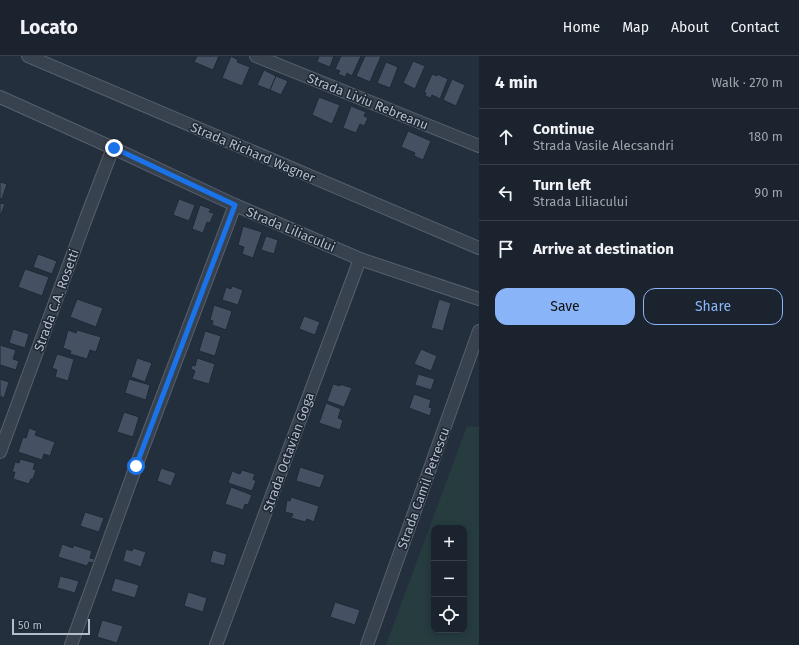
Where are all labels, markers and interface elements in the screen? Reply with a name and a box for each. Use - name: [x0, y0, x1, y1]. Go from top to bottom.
- text: Locato: [20, 16, 78, 39]
- text: Home: [563, 19, 600, 36]
- text: Map: [622, 19, 649, 36]
- text: About: [671, 19, 709, 36]
- text: Contact: [731, 19, 779, 36]
- street label: Strada Liviu Rebreanu: [305, 70, 431, 133]
- text: 4 min: [495, 72, 538, 93]
- text: Walk · 270 m: [711, 75, 783, 90]
- street label: Strada Richard Wagner: [188, 119, 317, 185]
- text: Continue: [533, 120, 594, 138]
- icon: ahead: [495, 126, 517, 148]
- text: 180 m: [748, 129, 783, 144]
- text: Strada Vasile Alecsandri: [533, 138, 674, 153]
- route end: [105, 139, 123, 157]
- text: Turn left: [533, 176, 591, 194]
- icon: left: [495, 182, 517, 204]
- text: 90 m: [754, 185, 783, 200]
- text: Strada Liliacului: [533, 194, 628, 209]
- street label: Strada Liliacului: [244, 204, 338, 255]
- icon: arrive: [495, 238, 517, 260]
- text: Arrive at destination: [533, 240, 674, 258]
- street label: Strada C.A. Rosetti: [31, 247, 82, 353]
- button: Save: [495, 288, 635, 325]
- button: Share: [643, 288, 783, 325]
- street label: Strada Octavian Goga: [260, 390, 317, 514]
- street label: Strada Camil Petrescu: [394, 425, 452, 551]
- route start: [127, 457, 145, 475]
- map controls: [431, 525, 467, 633]
- button: +: [431, 525, 467, 561]
- button: −: [431, 561, 467, 597]
- button: locate: [431, 597, 467, 633]
- scale bar: [12, 617, 90, 636]
- text: 50 m: [18, 619, 42, 632]

